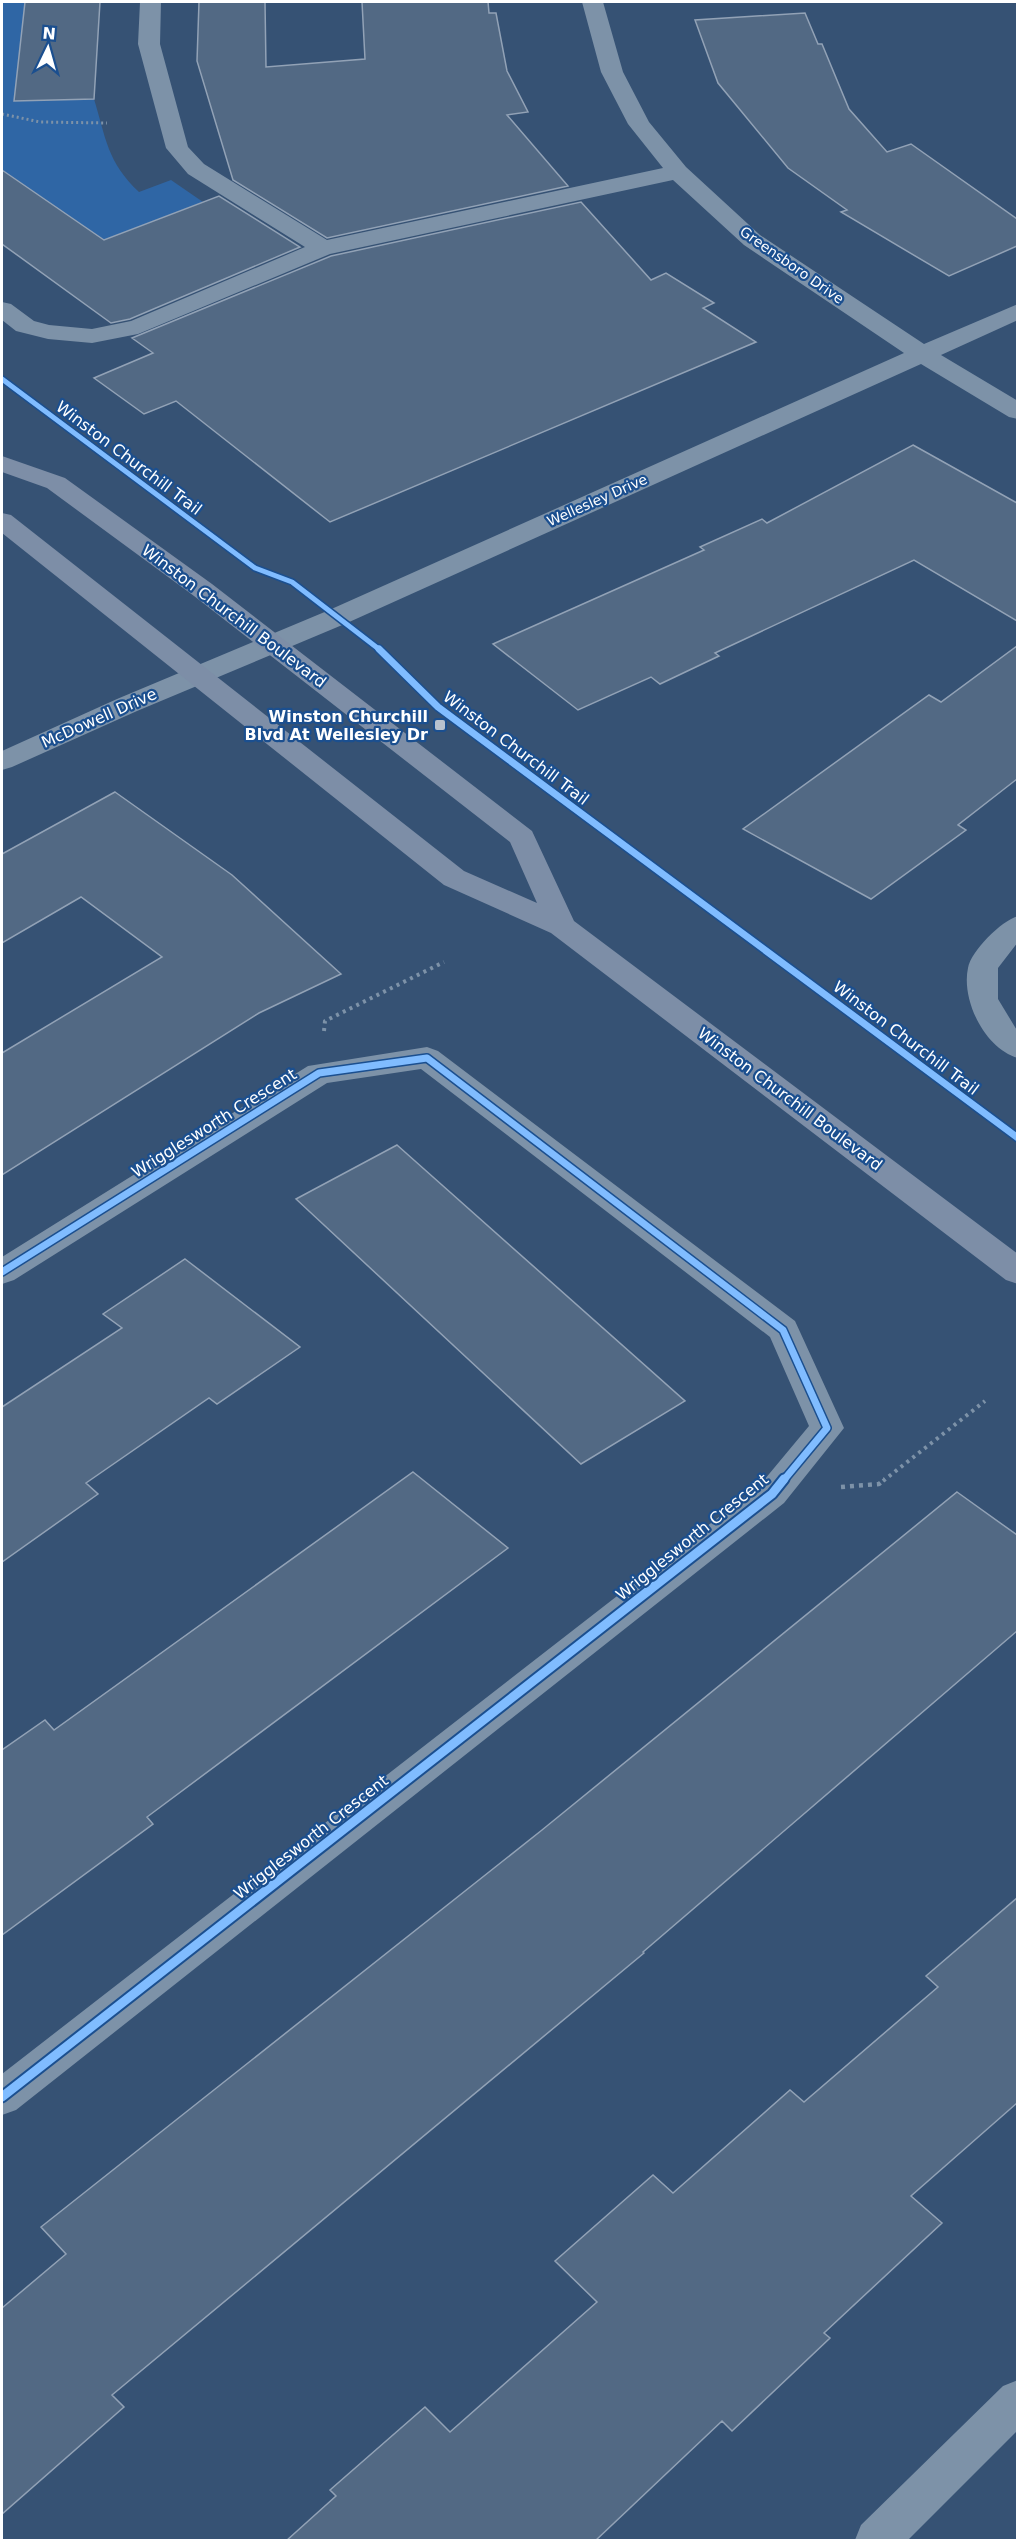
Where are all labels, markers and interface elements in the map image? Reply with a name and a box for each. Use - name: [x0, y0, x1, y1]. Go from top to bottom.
- north arrow: [18, 18, 78, 78]
- text: N: [42, 24, 57, 44]
- street label: Greensboro Drive: [737, 223, 847, 307]
- street label: Winston Churchill Trail: [52, 397, 206, 519]
- street label: Wellesley Drive: [544, 471, 650, 529]
- street label: Winston Churchill Boulevard: [138, 541, 330, 691]
- street label: McDowell Drive: [38, 684, 160, 752]
- street label: Winston Churchill Trail: [439, 687, 593, 809]
- place label: Winston Churchill Blvd At Wellesley Dr: [244, 707, 428, 744]
- marker: Winston Churchill Blvd At Wellesley Dr: [433, 718, 447, 732]
- street label: Winston Churchill Trail: [829, 977, 983, 1099]
- street label: Winston Churchill Boulevard: [694, 1024, 886, 1174]
- street label: Wrigglesworth Crescent: [128, 1064, 300, 1182]
- street label: Wrigglesworth Crescent: [612, 1470, 772, 1604]
- street label: Wrigglesworth Crescent: [230, 1771, 392, 1903]

